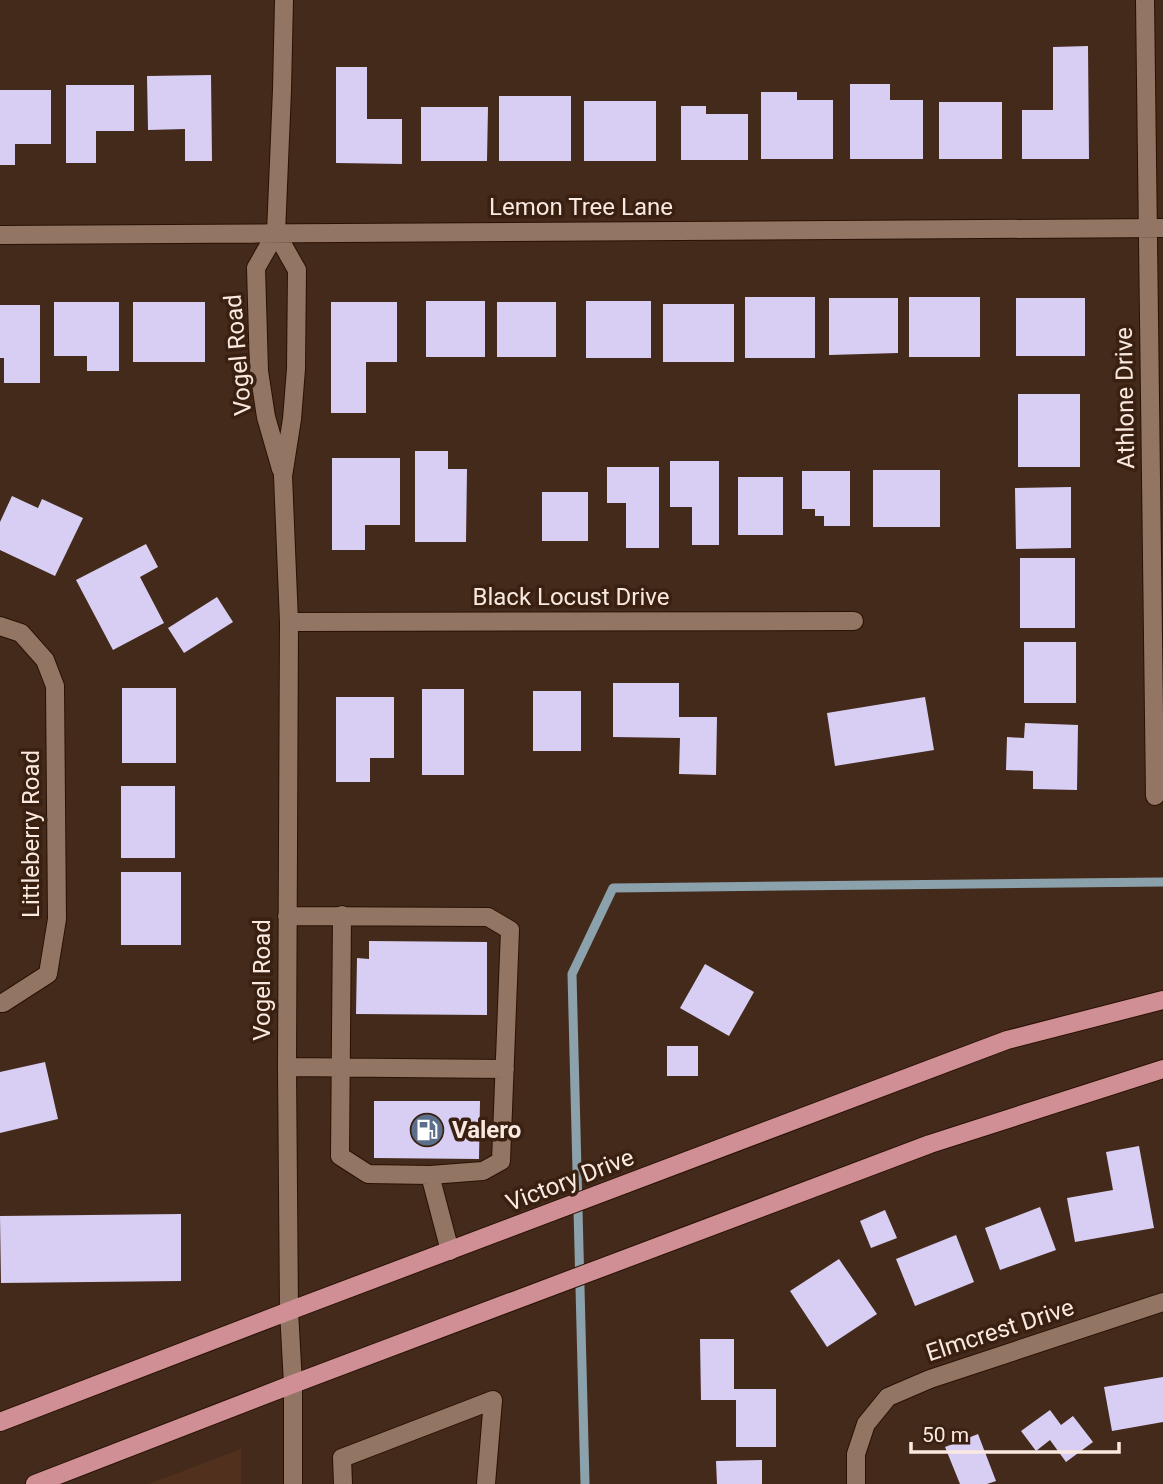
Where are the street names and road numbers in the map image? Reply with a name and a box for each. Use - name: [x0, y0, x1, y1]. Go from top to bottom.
- street label: Lemon Tree Lane: [489, 193, 673, 221]
- street label: Vogel Road: [219, 293, 257, 417]
- street label: Athlone Drive: [1110, 327, 1140, 469]
- street label: Black Locust Drive: [472, 583, 670, 611]
- street label: Littleberry Road: [17, 750, 45, 918]
- street label: Vogel Road: [248, 919, 276, 1041]
- street label: Victory Drive: [502, 1143, 638, 1217]
- street label: Elmcrest Drive: [923, 1293, 1077, 1367]

